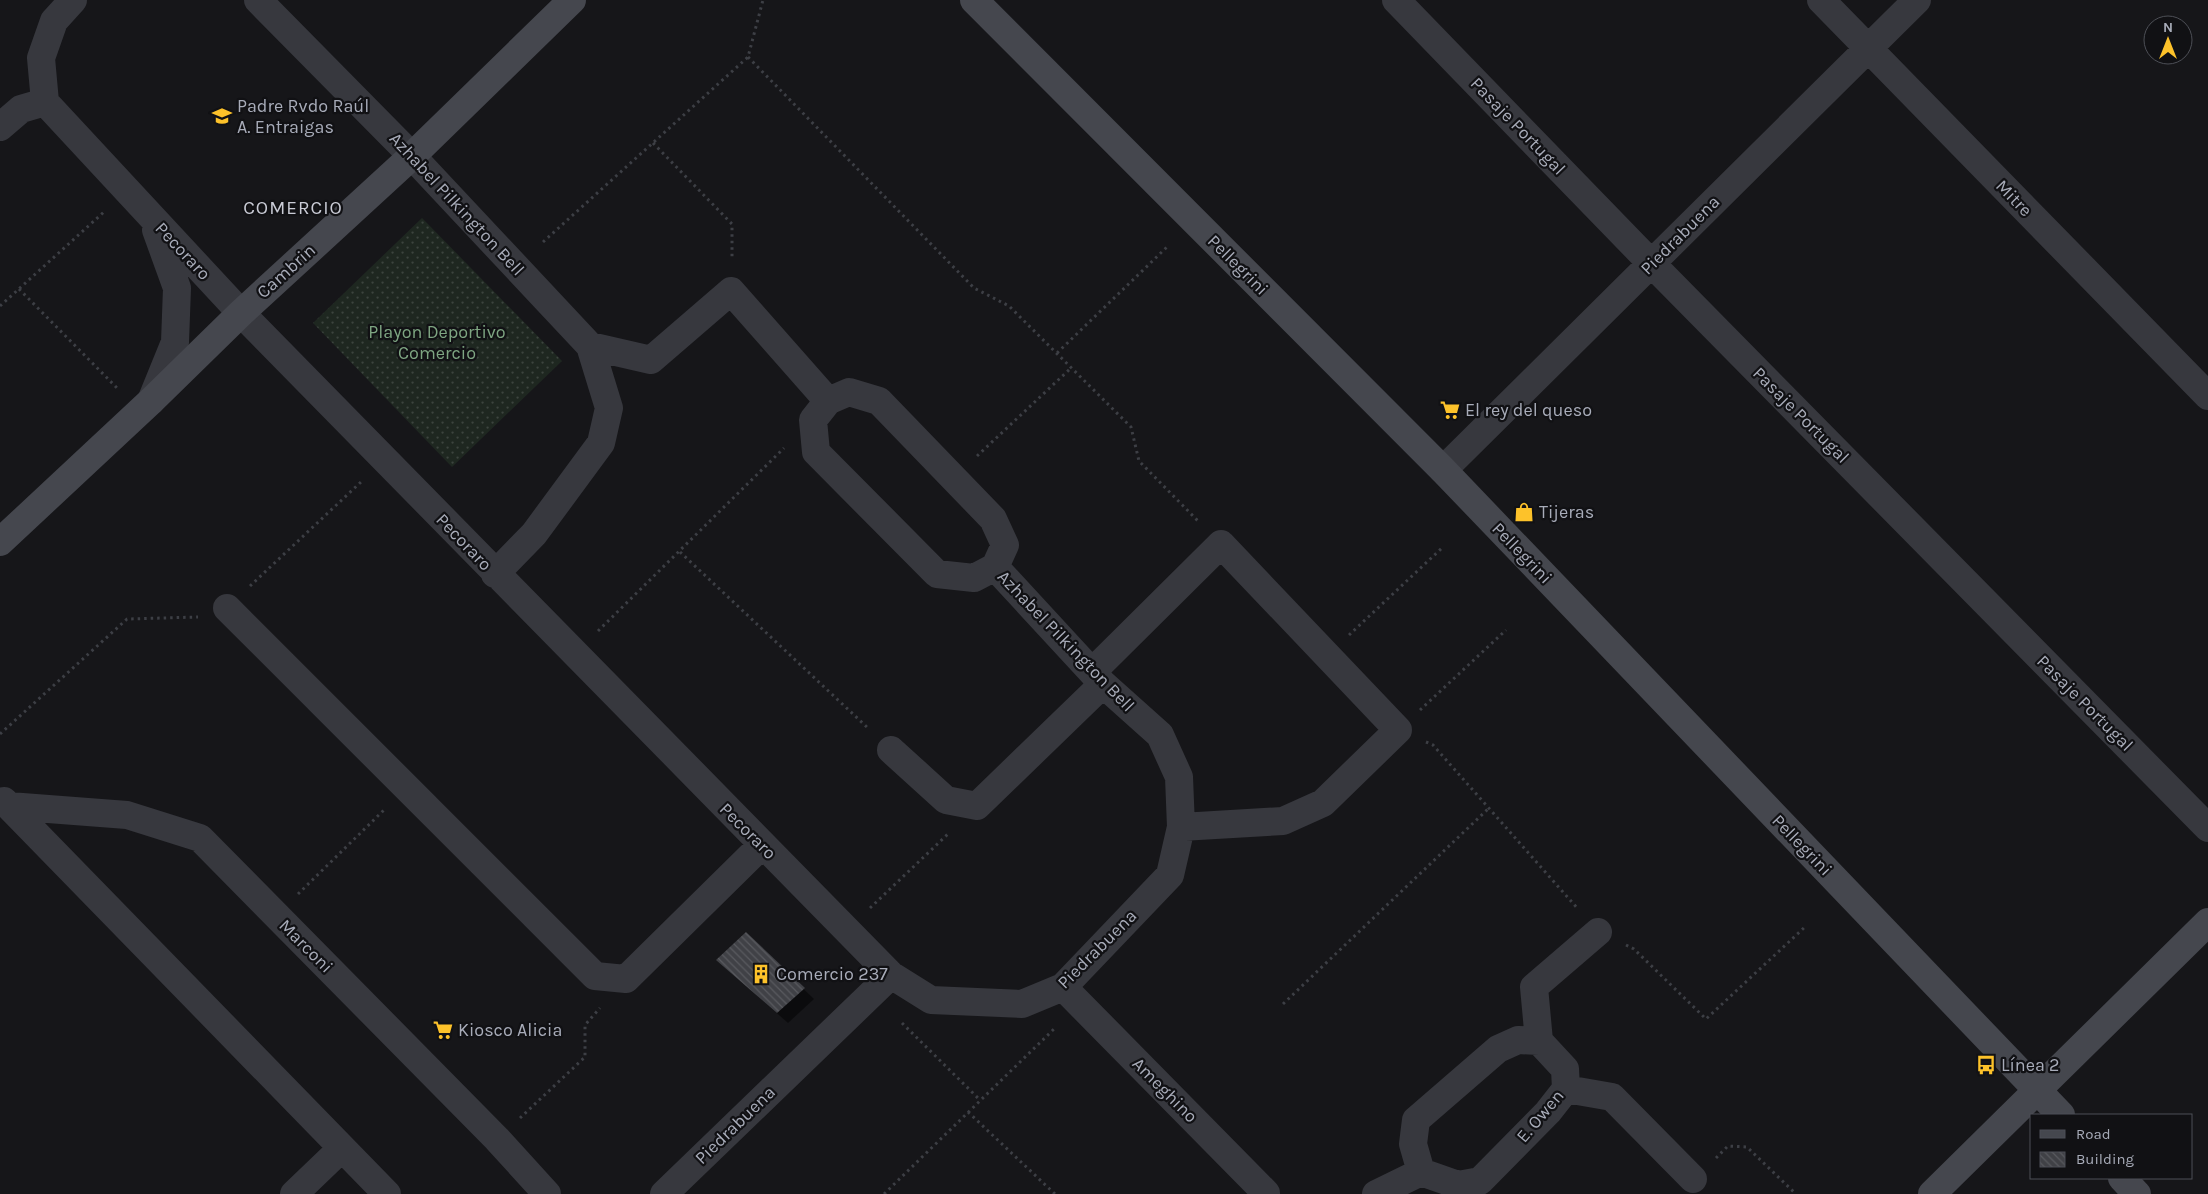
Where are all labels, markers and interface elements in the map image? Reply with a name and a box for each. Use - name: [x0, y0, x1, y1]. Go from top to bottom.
- north arrow: [2143, 15, 2193, 65]
- text: N: [2163, 19, 2173, 36]
- street label: Pasaje Portugal: [1466, 73, 1570, 179]
- place label: Padre Rvdo Raúl A. Entraigas: [237, 95, 369, 138]
- school or university icon: Padre Rvdo Raúl A. Entraigas: [211, 105, 233, 127]
- street label: Azhabel Pilkington Bell: [385, 128, 529, 280]
- street label: Mitre: [1991, 175, 2037, 221]
- street label: Piedrabuena: [1636, 191, 1724, 279]
- district label: COMERCIO: [243, 197, 343, 219]
- street label: Pecoraro: [151, 218, 215, 284]
- street label: Pellegrini: [1203, 230, 1273, 300]
- street label: Cambrin: [252, 239, 320, 303]
- park label: Playon Deportivo Comercio: [368, 321, 506, 364]
- street label: Pasaje Portugal: [1748, 362, 1854, 468]
- supermarket icon: El rey del queso: [1439, 399, 1461, 421]
- place label: El rey del queso: [1465, 399, 1592, 421]
- shop icon: Tijeras: [1513, 501, 1535, 523]
- place label: Tijeras: [1539, 501, 1594, 523]
- street label: Pecoraro: [431, 509, 497, 575]
- street label: Pellegrini: [1487, 518, 1557, 588]
- street label: Azhabel Pilkington Bell: [993, 566, 1139, 716]
- street label: Pasaje Portugal: [2032, 650, 2138, 756]
- street label: Pecoraro: [715, 798, 781, 864]
- street label: Pellegrini: [1767, 810, 1837, 880]
- street label: Piedrabuena: [1053, 905, 1141, 993]
- street label: Marconi: [275, 915, 337, 977]
- building icon: Comercio 237: [750, 963, 772, 985]
- place label: Comercio 237: [776, 963, 888, 985]
- supermarket icon: Kiosco Alicia: [432, 1019, 454, 1041]
- place label: Kiosco Alicia: [458, 1019, 562, 1041]
- street label: Ameghino: [1128, 1053, 1202, 1127]
- bus stop icon: Línea 2: [1975, 1054, 1997, 1076]
- place label: Línea 2: [2001, 1054, 2060, 1076]
- street label: Piedrabuena: [690, 1081, 780, 1169]
- street label: E. Owen: [1512, 1085, 1568, 1147]
- legend: [2030, 1114, 2193, 1179]
- text: Road: [2076, 1125, 2111, 1143]
- text: Building: [2076, 1150, 2134, 1168]

